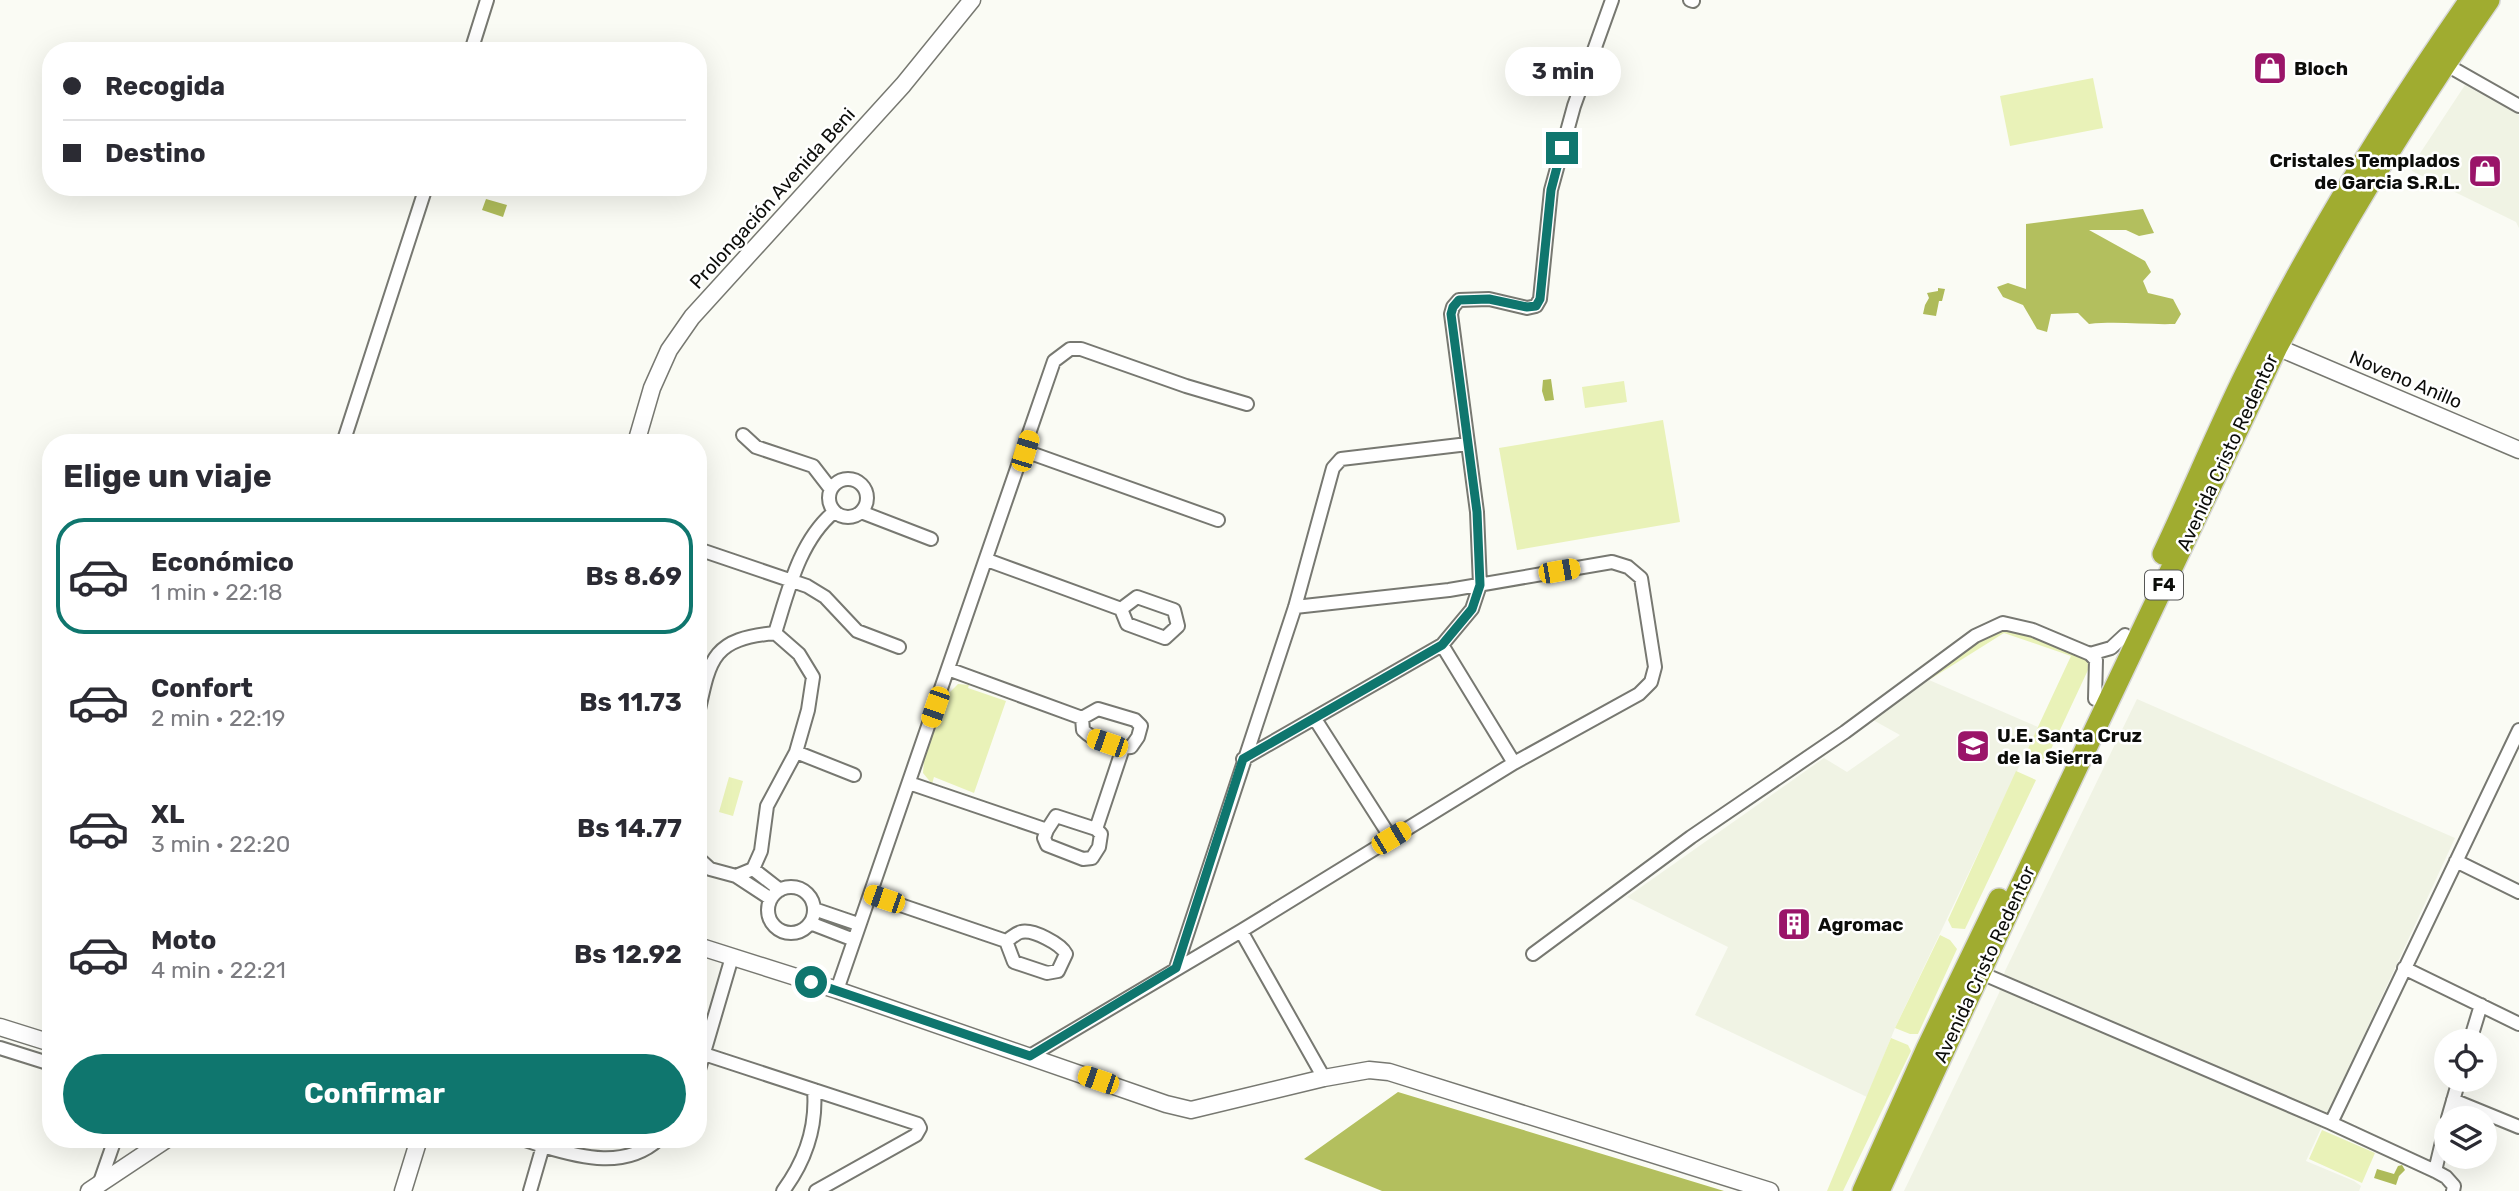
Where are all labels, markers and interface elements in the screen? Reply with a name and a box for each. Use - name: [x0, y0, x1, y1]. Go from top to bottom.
- callout: 3 min: [1504, 46, 1620, 96]
- shop icon: Bloch: [2251, 49, 2289, 87]
- text: 3 min: [1532, 57, 1594, 85]
- place label: Bloch: [2294, 57, 2348, 80]
- text: Recogida: [105, 71, 225, 102]
- street label: Prolongación Avenida Beni: [685, 103, 860, 294]
- route end: [1546, 132, 1578, 164]
- text: Destino: [105, 138, 206, 169]
- place label: Cristales Templados de Garcia S.R.L.: [2270, 149, 2460, 194]
- shop icon: Cristales Templados de Garcia S.R.L.: [2466, 152, 2504, 190]
- street label: Noveno Anillo: [2346, 345, 2466, 414]
- street label: Avenida Cristo Redentor: [2172, 349, 2284, 554]
- car: [1009, 428, 1042, 474]
- text: Elige un viaje: [63, 457, 272, 495]
- icon: car: [67, 545, 130, 608]
- text: Económico: [151, 547, 294, 578]
- car: [1537, 557, 1582, 585]
- text: Bs 8.69: [585, 561, 682, 592]
- road number: F4: [2145, 570, 2183, 600]
- text: 1 min · 22:18: [151, 578, 283, 606]
- icon: car: [67, 671, 130, 734]
- text: Confort: [151, 673, 253, 704]
- car: [919, 684, 952, 730]
- text: Bs 11.73: [579, 687, 682, 718]
- text: 2 min · 22:19: [151, 704, 285, 732]
- place label: U.E. Santa Cruz de la Sierra: [1997, 724, 2142, 769]
- car: [1084, 726, 1131, 760]
- school or university icon: U.E. Santa Cruz de la Sierra: [1954, 727, 1992, 765]
- icon: car: [67, 797, 130, 860]
- text: XL: [151, 799, 184, 830]
- text: Bs 14.77: [577, 813, 682, 844]
- car: [1368, 818, 1415, 858]
- text: 3 min · 22:20: [151, 830, 290, 858]
- street label: Avenida Cristo Redentor: [1929, 861, 2041, 1066]
- car: [861, 882, 908, 916]
- building icon: Agromac: [1775, 905, 1813, 943]
- place label: Agromac: [1818, 913, 1904, 936]
- icon: car: [67, 923, 130, 986]
- text: Moto: [151, 925, 216, 956]
- text: Bs 12.92: [574, 939, 682, 970]
- text: 4 min · 22:21: [151, 956, 286, 984]
- route start: [795, 966, 827, 998]
- map controls: [2434, 1029, 2497, 1169]
- button: locate: [2434, 1029, 2497, 1092]
- button: Confirmar: [63, 1054, 686, 1134]
- car: [1075, 1063, 1122, 1097]
- button: layers: [2434, 1106, 2497, 1169]

